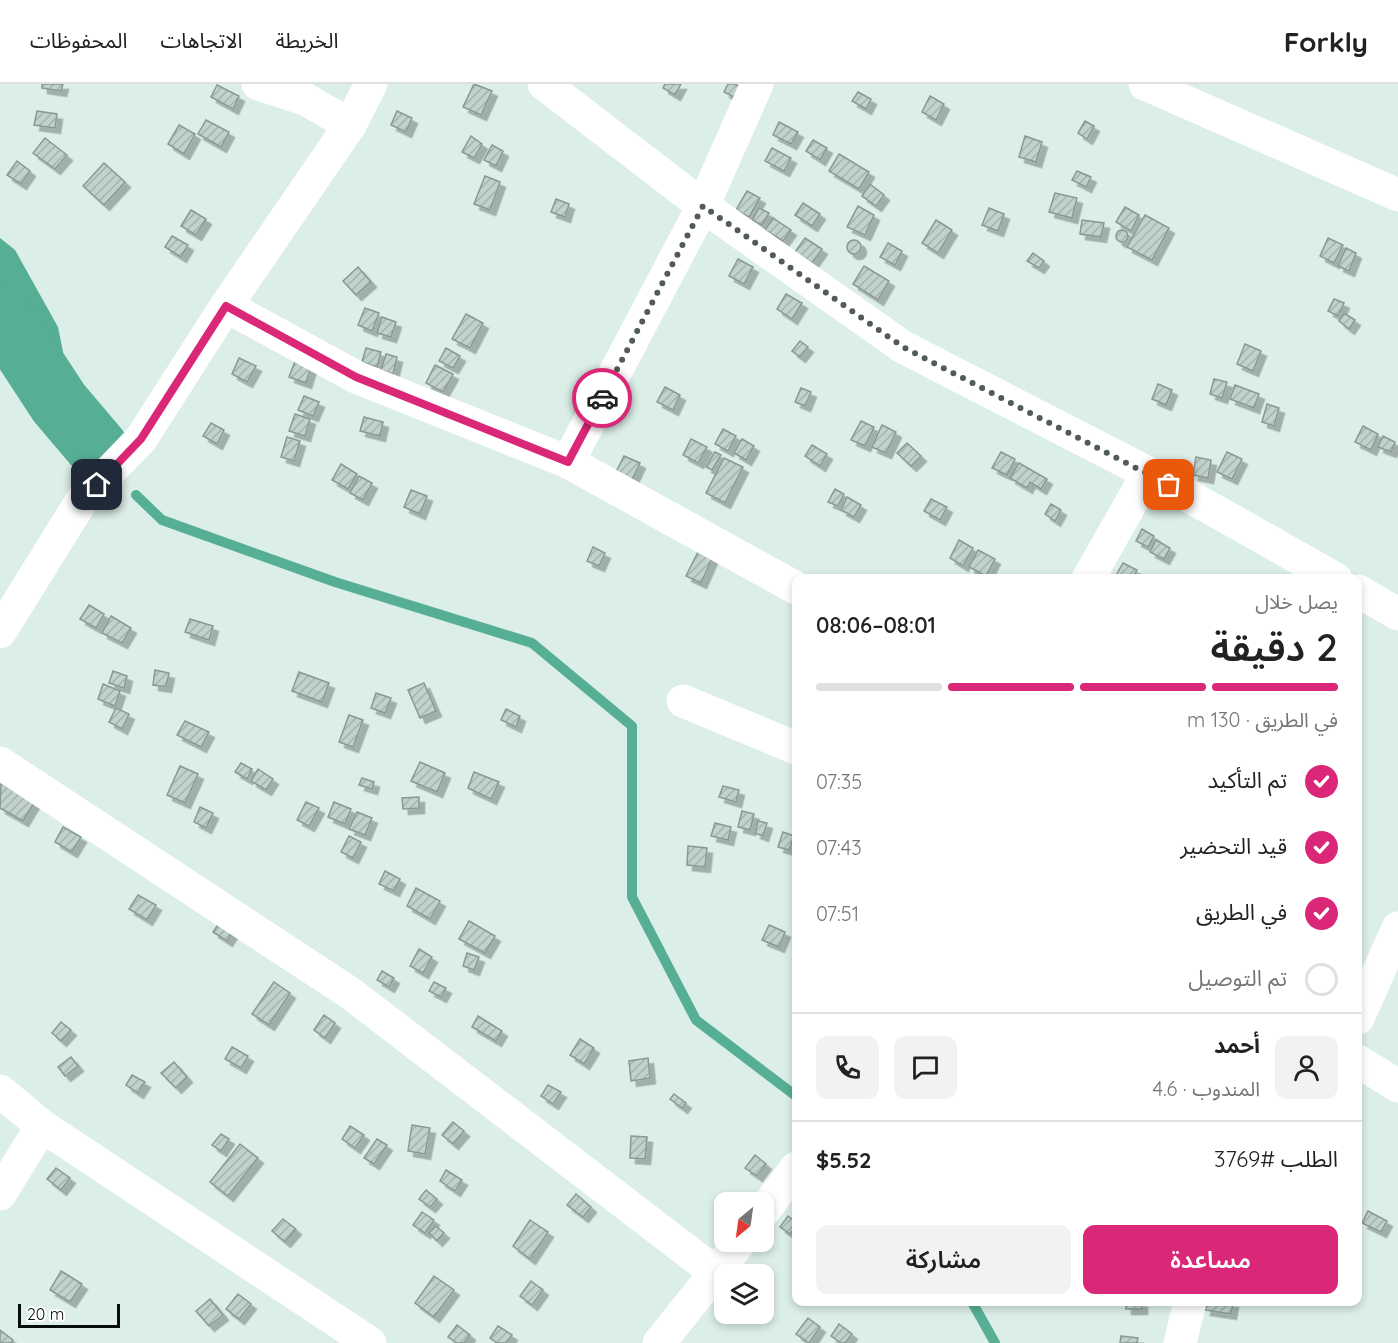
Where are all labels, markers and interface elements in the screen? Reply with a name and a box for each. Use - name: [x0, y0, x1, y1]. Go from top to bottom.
- text: Forkly: [1284, 24, 1368, 59]
- text: المحفوظات: [30, 27, 127, 53]
- text: الاتجاهات: [160, 27, 242, 53]
- text: الخريطة: [275, 27, 338, 53]
- courier: [572, 368, 632, 428]
- icon: car: [586, 382, 619, 415]
- pin: [71, 459, 122, 510]
- pin: [1143, 459, 1194, 510]
- icon: home: [80, 468, 113, 501]
- icon: bag: [1152, 468, 1185, 501]
- text: يصل خلال: [1255, 589, 1338, 614]
- text: 08:01–08:06: [816, 611, 936, 639]
- text: 2 دقيقة: [1211, 622, 1338, 671]
- text: في الطريق · 130 m: [1187, 707, 1338, 732]
- icon: check: [1305, 765, 1338, 798]
- text: تم التأكيد: [1208, 766, 1287, 794]
- text: 07:35: [816, 769, 862, 794]
- icon: check: [1305, 831, 1338, 864]
- text: قيد التحضير: [1180, 832, 1287, 860]
- text: 07:43: [816, 835, 862, 860]
- icon: check: [1305, 897, 1338, 930]
- text: في الطريق: [1196, 898, 1287, 926]
- text: 07:51: [816, 901, 859, 926]
- text: تم التوصيل: [1188, 964, 1287, 992]
- text: أحمد: [1214, 1031, 1260, 1059]
- button: phone: [816, 1036, 879, 1099]
- button: chat: [894, 1036, 957, 1099]
- button: person: [1275, 1036, 1338, 1099]
- text: المندوب · 4.6: [1152, 1076, 1260, 1101]
- text: الطلب #3769: [1214, 1145, 1338, 1173]
- text: $5.52: [816, 1146, 872, 1174]
- north arrow: [714, 1192, 774, 1252]
- map controls: [714, 1192, 774, 1324]
- button: مشاركة: [816, 1225, 1071, 1294]
- button: مساعدة: [1083, 1225, 1338, 1294]
- button: layers: [714, 1264, 774, 1324]
- scale bar: [18, 1301, 120, 1328]
- text: 20 m: [27, 1304, 64, 1324]

